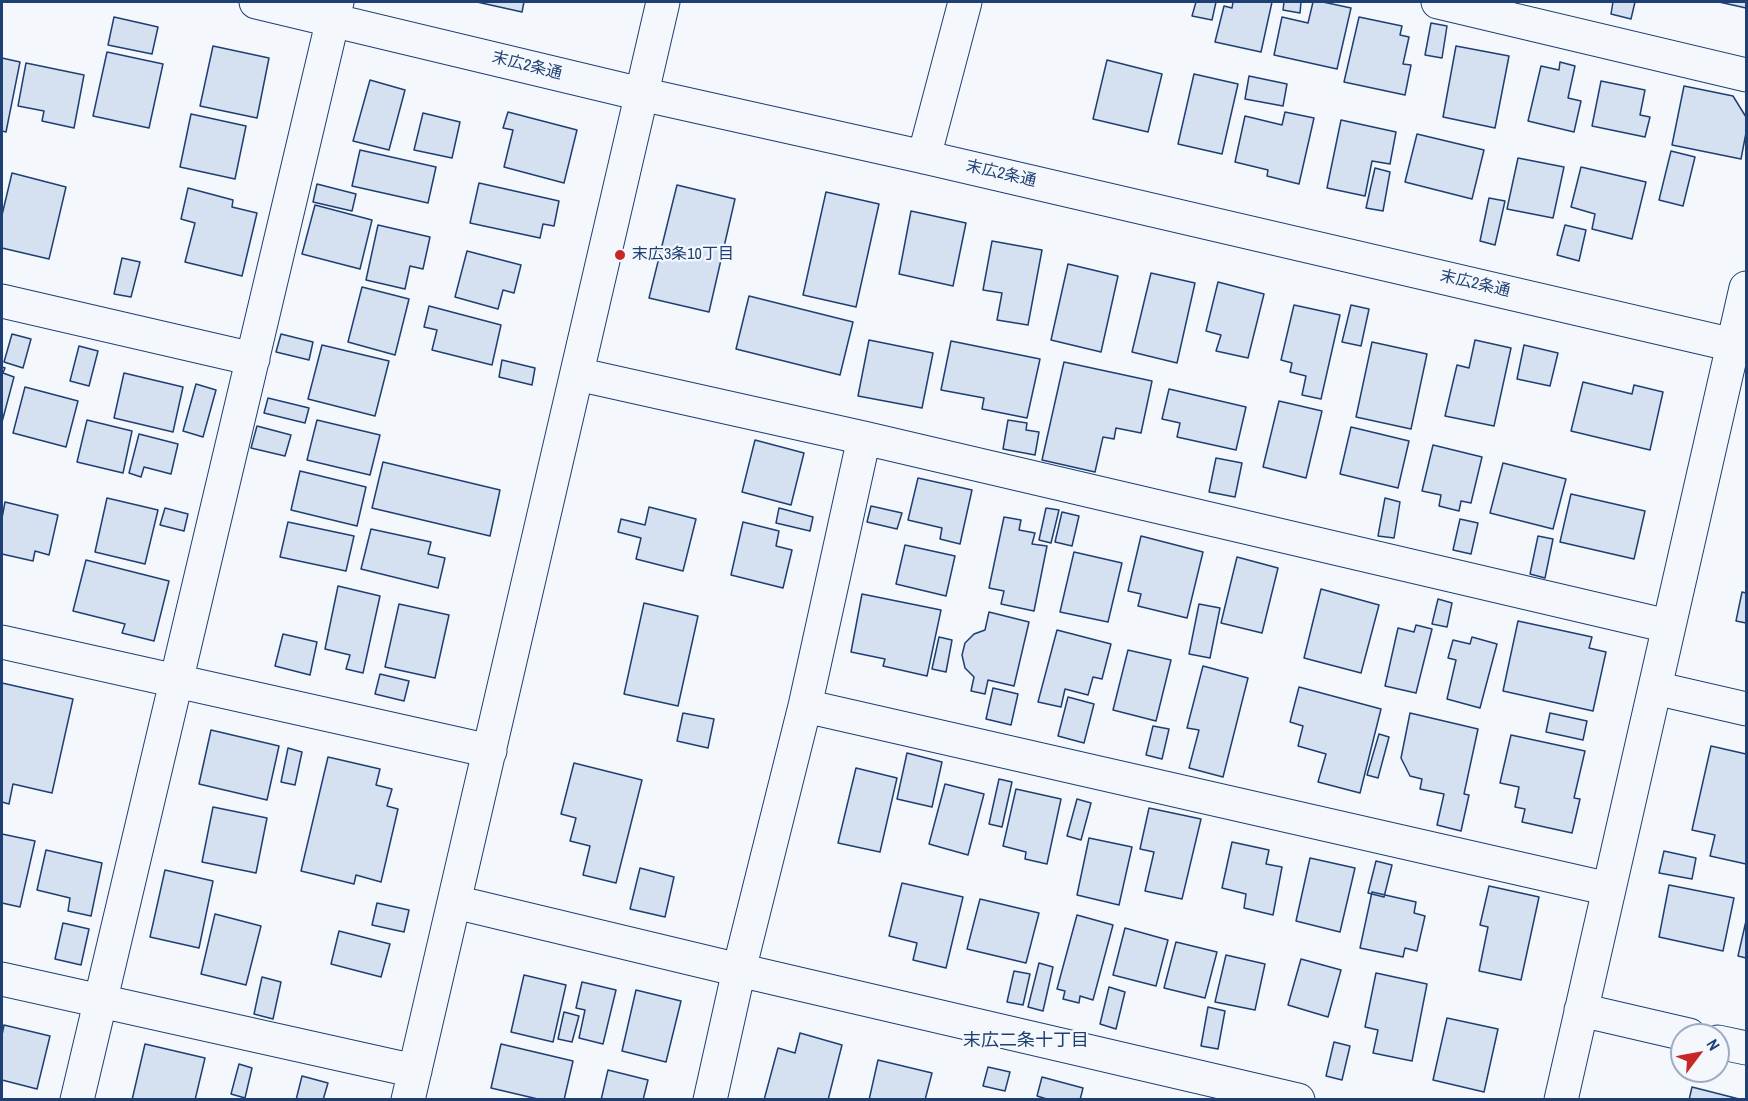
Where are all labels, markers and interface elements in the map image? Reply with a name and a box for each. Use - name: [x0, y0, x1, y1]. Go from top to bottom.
- street label: 末広2条通: [490, 48, 564, 84]
- street label: 末広2条通: [964, 157, 1038, 191]
- place label: 末広3条10丁目: [632, 245, 734, 265]
- marker: 末広3条10丁目: [613, 248, 627, 262]
- street label: 末広2条通: [1438, 267, 1512, 301]
- north arrow: [1670, 1023, 1730, 1083]
- district label: 末広二条十丁目: [963, 1030, 1089, 1052]
- text: N: [1702, 1035, 1725, 1054]

